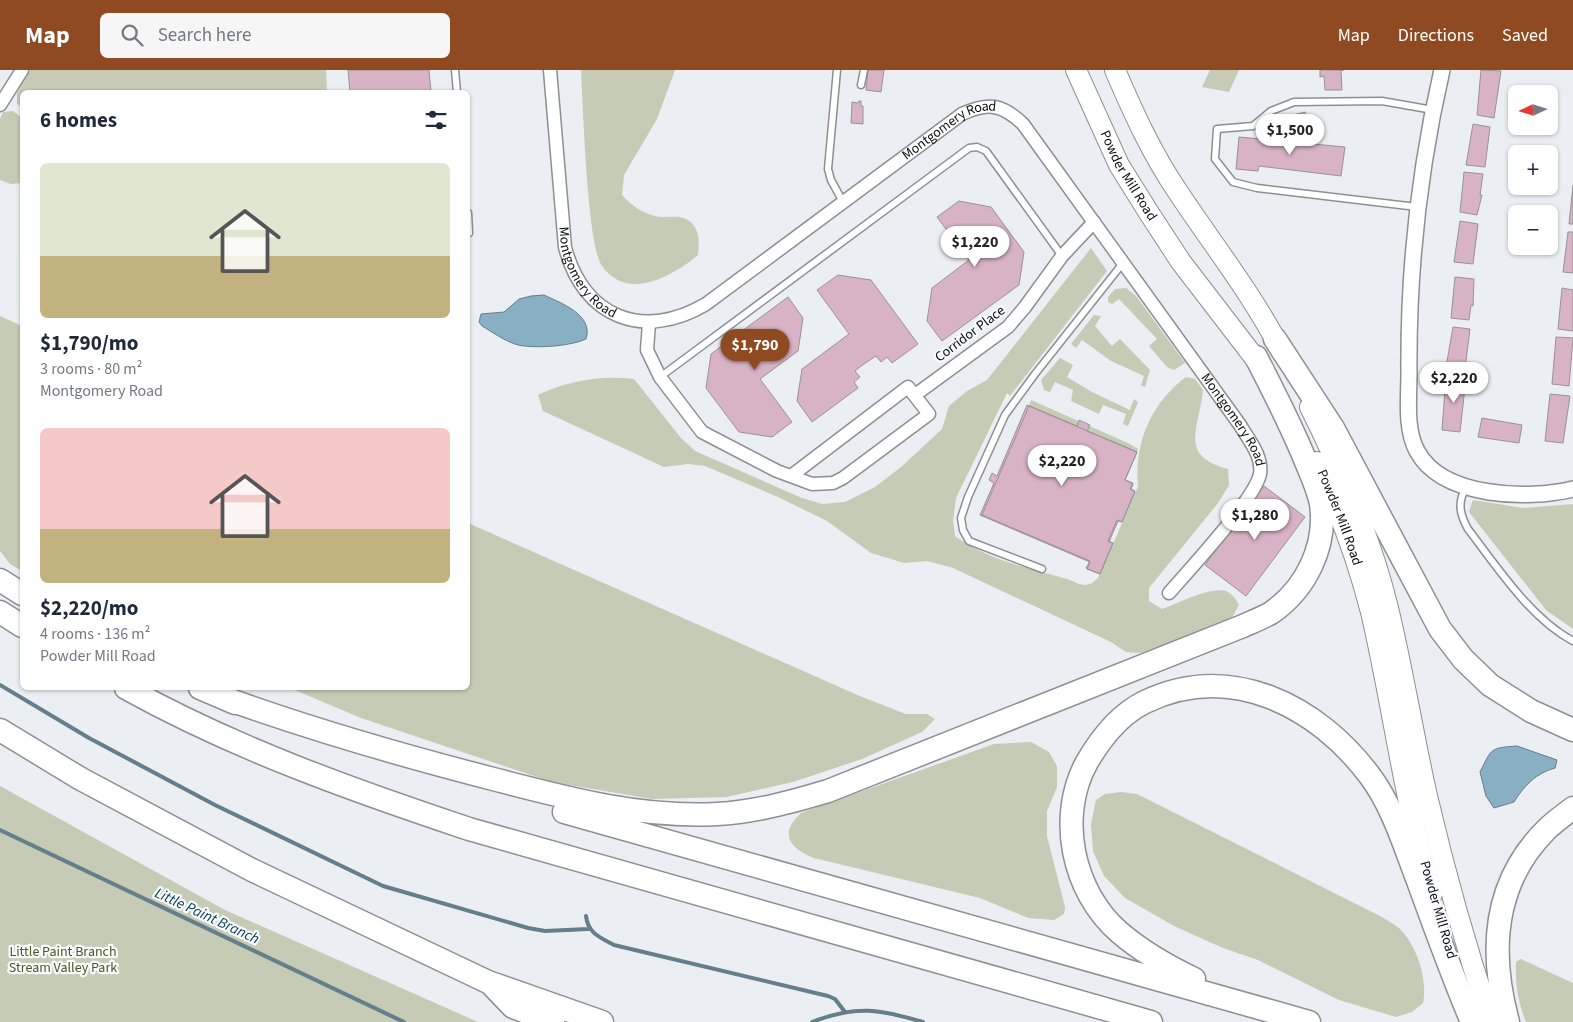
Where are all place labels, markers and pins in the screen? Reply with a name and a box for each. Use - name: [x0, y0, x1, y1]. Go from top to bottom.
- pin: $1,500: [1249, 114, 1331, 156]
- pin: $1,220: [934, 226, 1016, 268]
- pin: $1,790: [714, 328, 796, 371]
- pin: $2,220: [1413, 362, 1495, 404]
- pin: $2,220: [1021, 444, 1103, 487]
- pin: $1,280: [1214, 498, 1296, 541]

